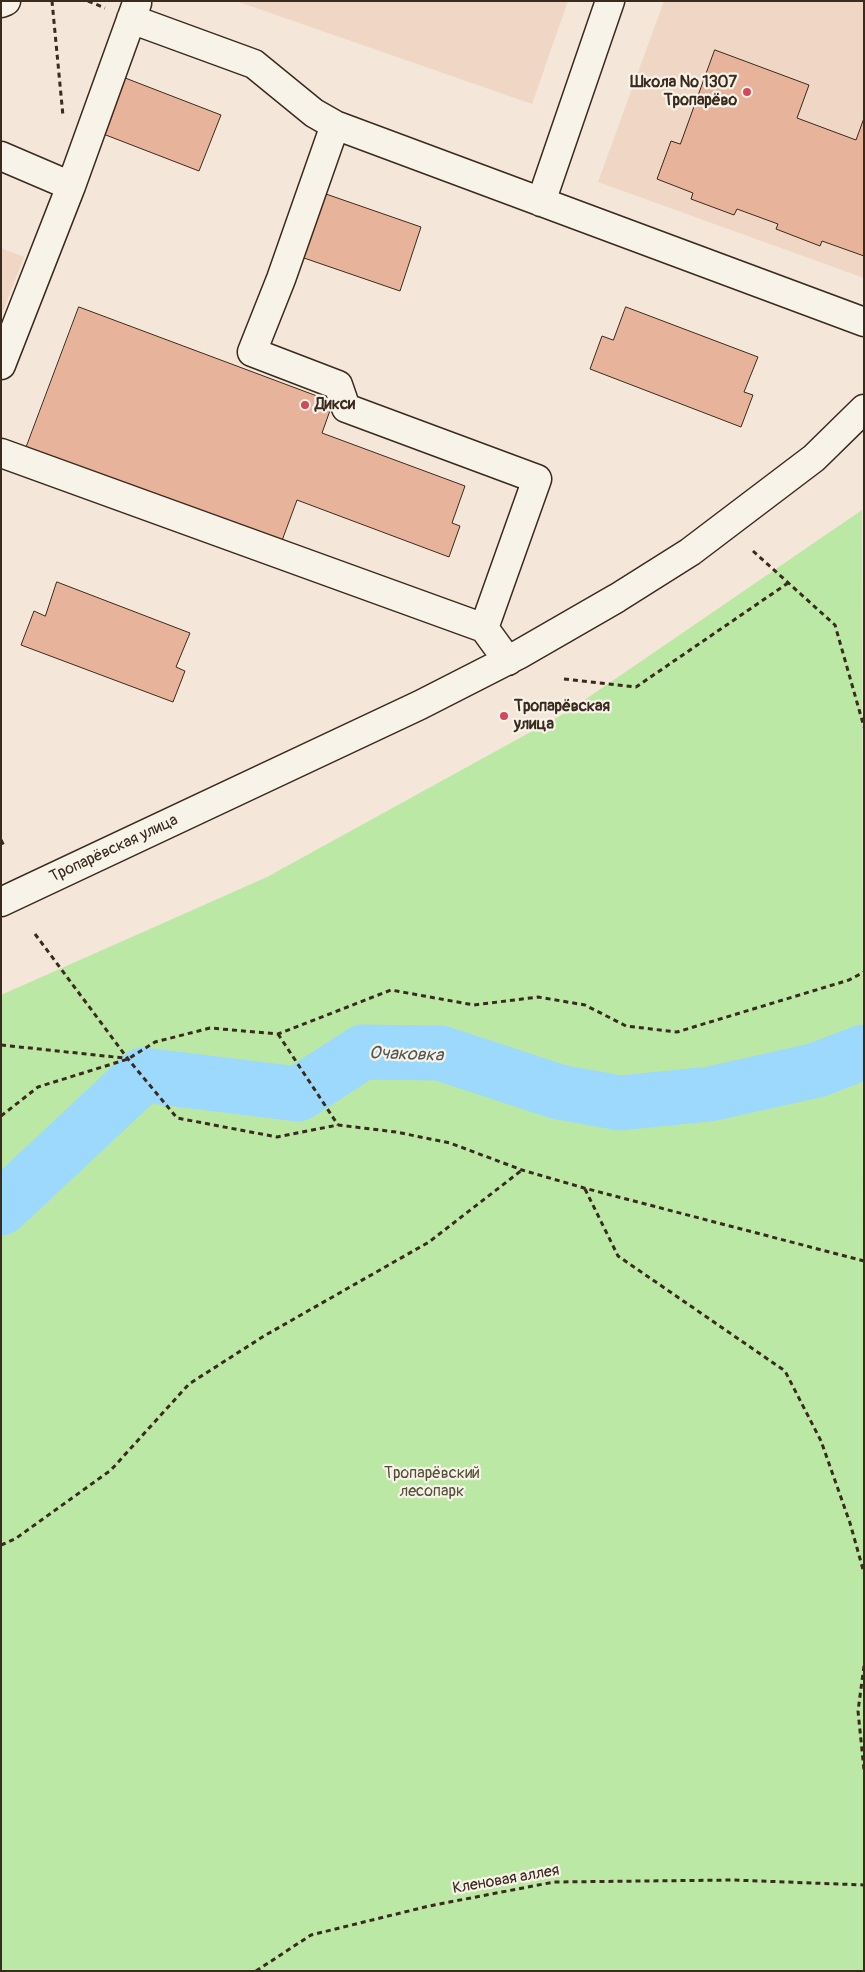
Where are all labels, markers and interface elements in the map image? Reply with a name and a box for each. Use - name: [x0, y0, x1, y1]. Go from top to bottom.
- place label: Школа № 1307 Тропарёво: [630, 73, 737, 111]
- marker: Школа № 1307 Тропарёво: [741, 86, 753, 98]
- place label: Дикси: [315, 395, 355, 415]
- marker: Дикси: [299, 399, 311, 411]
- place label: Тропарёвская улица: [514, 697, 610, 735]
- marker: Тропарёвская улица: [498, 710, 510, 722]
- street label: Тропарёвская улица: [47, 811, 181, 887]
- water label: Очаковка: [368, 1043, 444, 1067]
- park label: Тропарёвский лесопарк: [384, 1464, 480, 1502]
- street label: Кленовая аллея: [451, 1861, 561, 1899]

